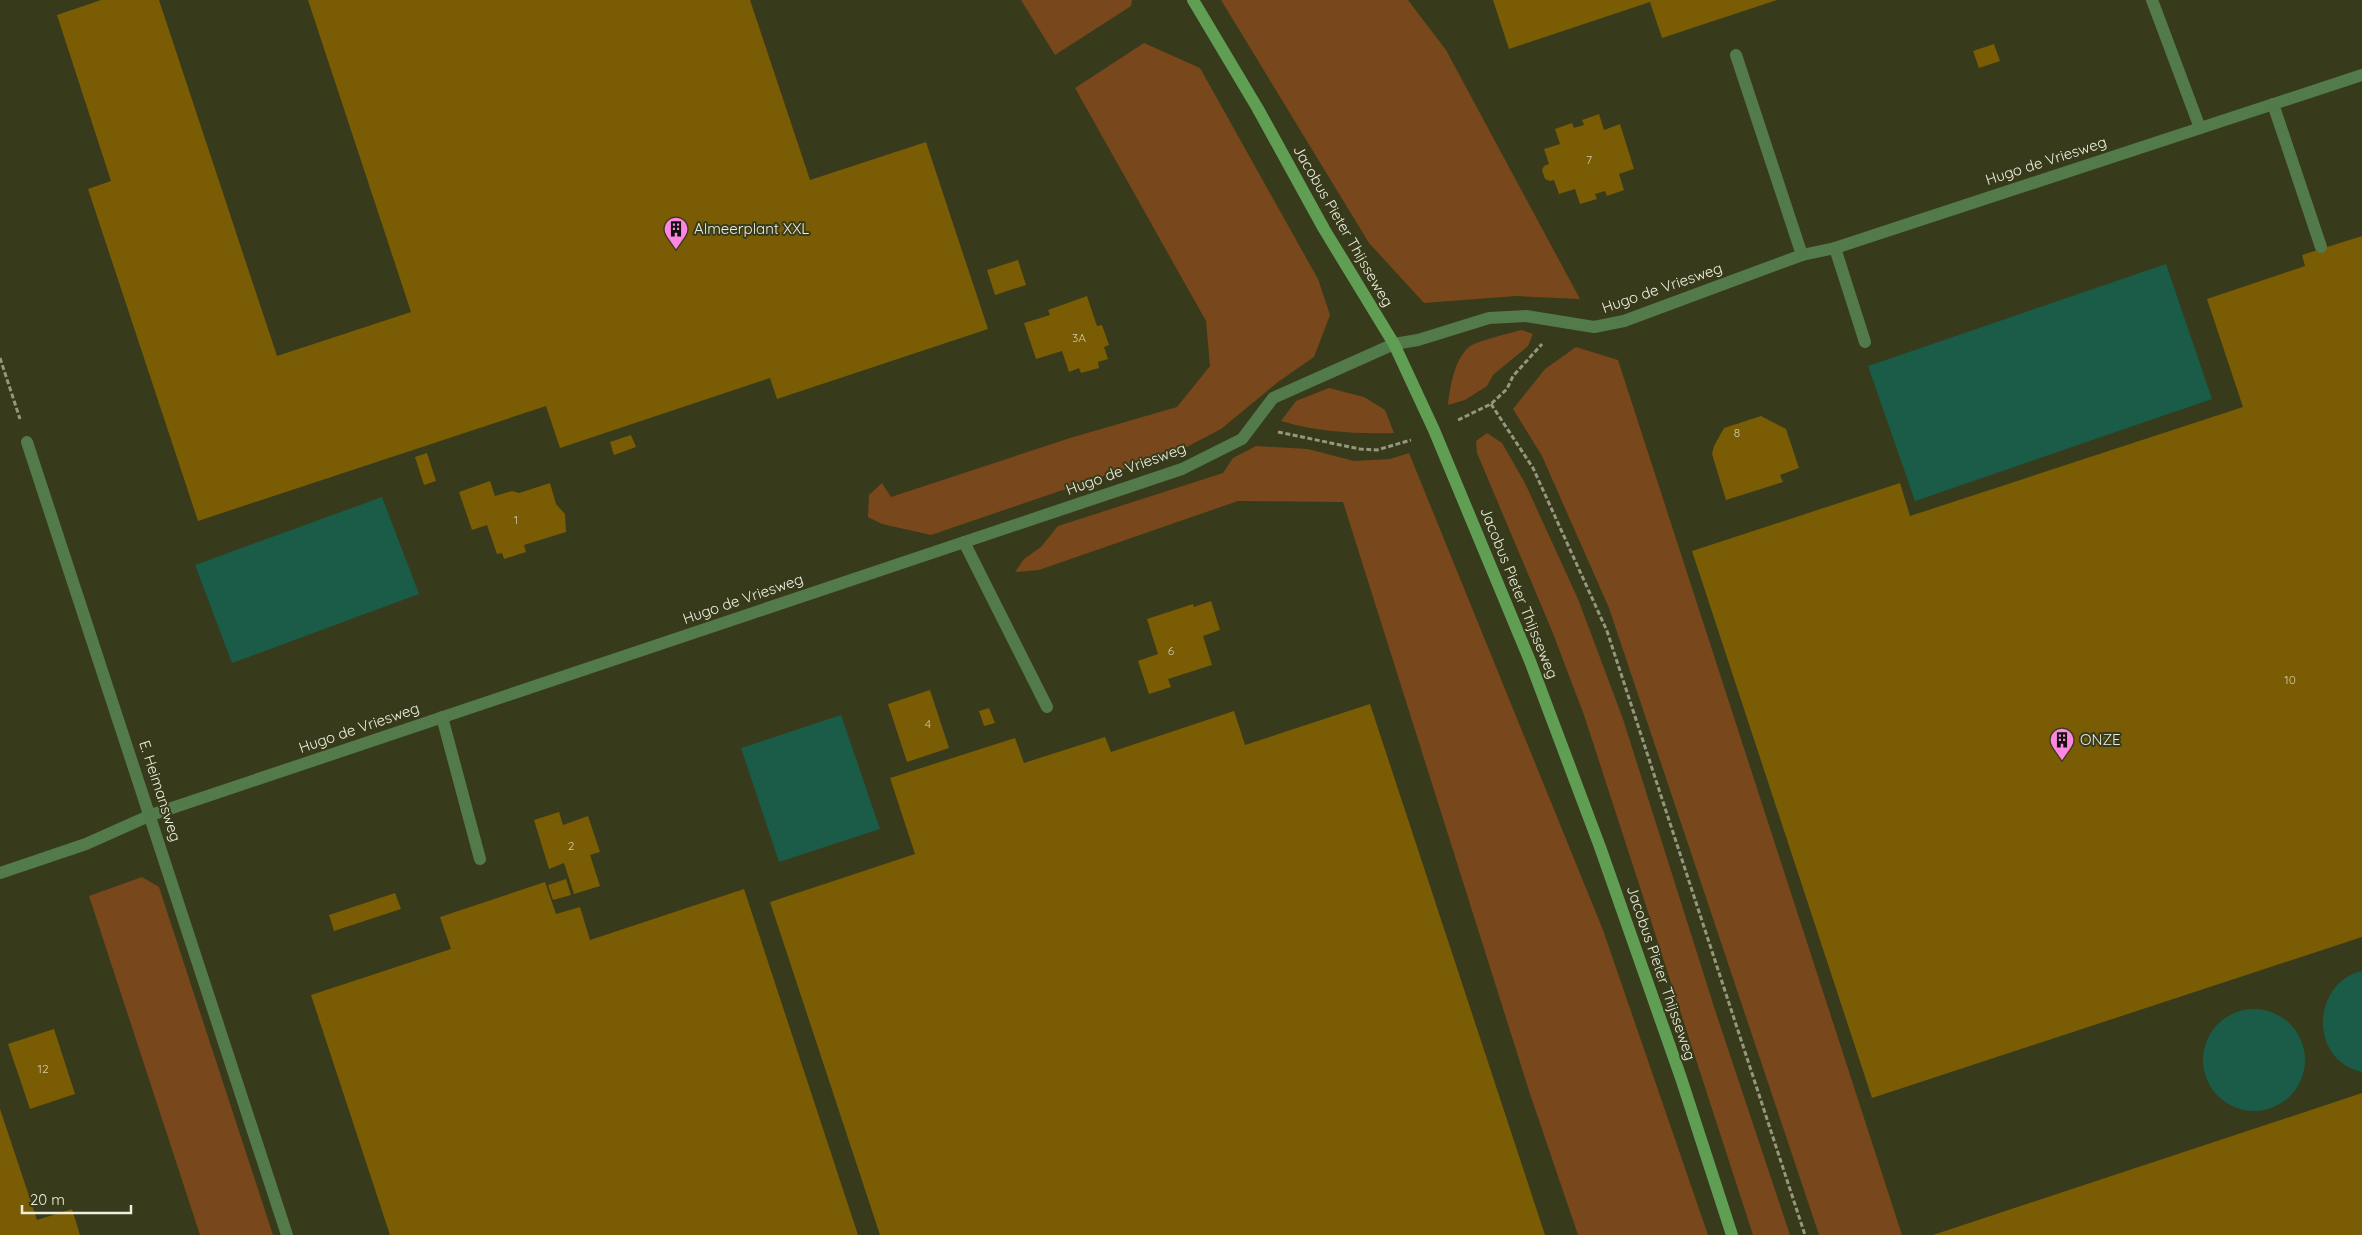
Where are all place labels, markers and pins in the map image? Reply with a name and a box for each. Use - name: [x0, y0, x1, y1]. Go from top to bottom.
- building icon: Almeerplant XXL: [663, 216, 689, 250]
- place label: Almeerplant XXL: [694, 219, 809, 238]
- building icon: ONZE: [2049, 727, 2075, 761]
- place label: ONZE: [2080, 730, 2121, 749]

